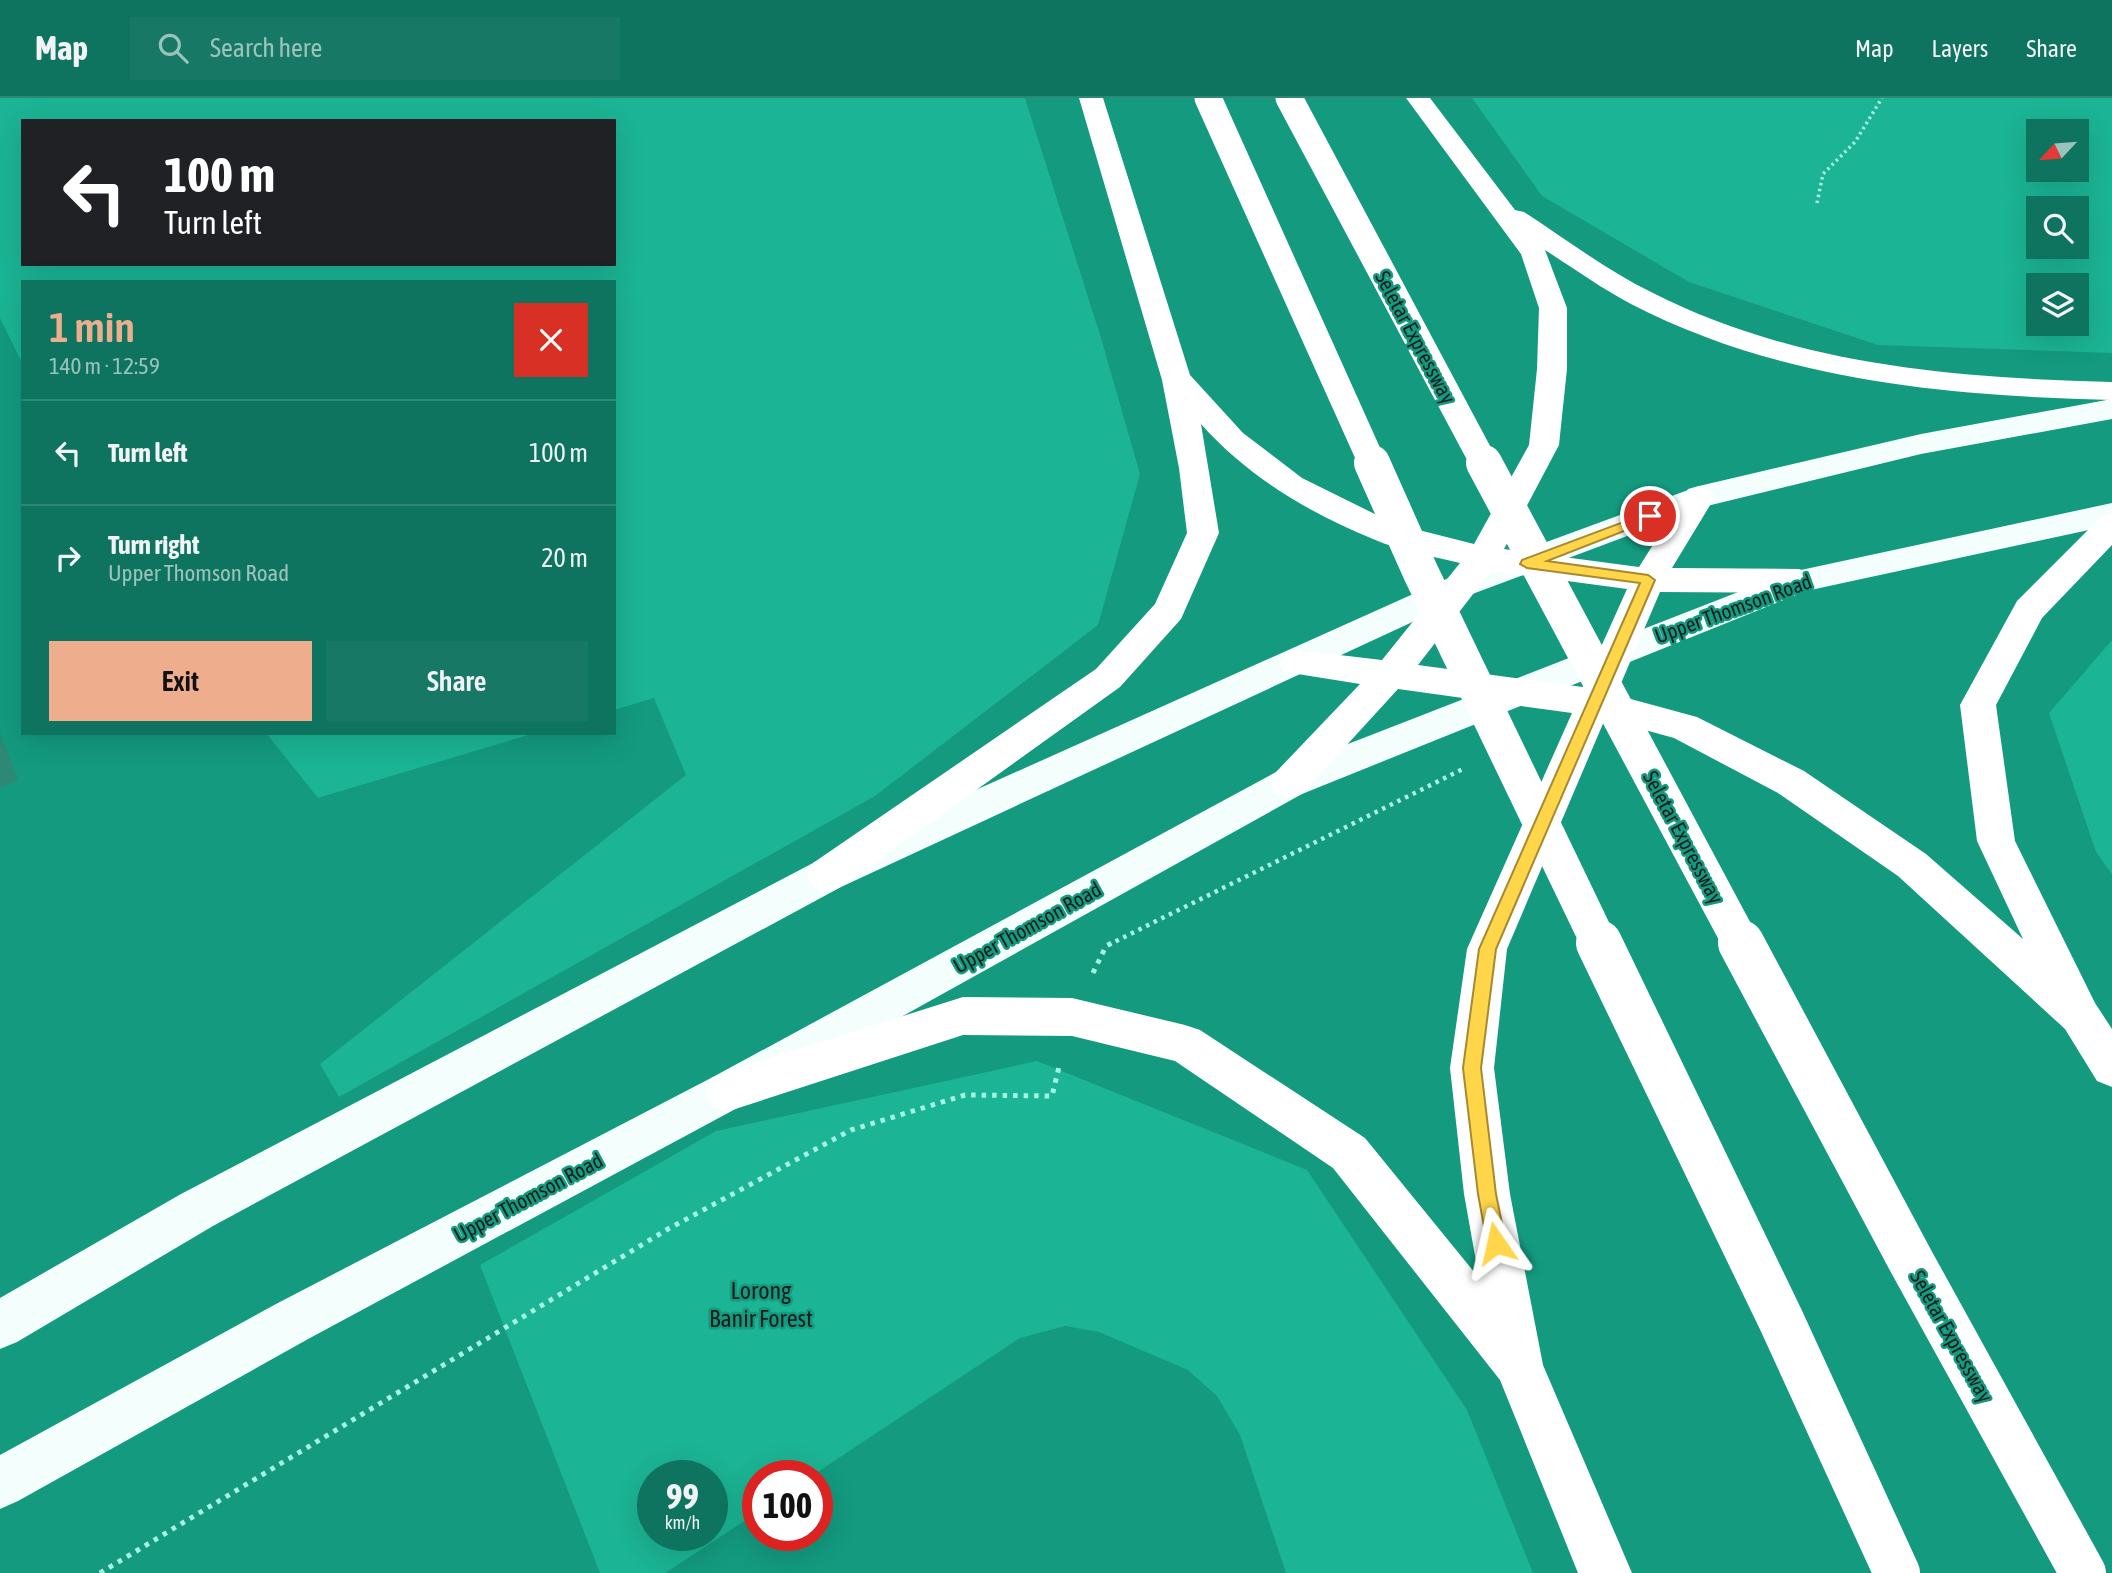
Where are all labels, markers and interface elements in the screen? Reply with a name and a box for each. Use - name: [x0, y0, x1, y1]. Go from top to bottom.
- search box: [130, 17, 620, 80]
- text: Map: [35, 29, 88, 67]
- icon: search: [154, 29, 192, 67]
- text: Search here: [210, 33, 322, 63]
- text: Map: [1855, 35, 1894, 62]
- text: Layers: [1932, 35, 1988, 62]
- text: Share: [2026, 35, 2077, 62]
- north arrow: [2026, 119, 2090, 182]
- map controls: [2026, 119, 2089, 336]
- text: 100 m: [164, 146, 275, 202]
- icon: left: [49, 147, 140, 238]
- button: search: [2026, 196, 2089, 259]
- text: Turn left: [164, 204, 262, 241]
- street label: Seletar Expressway: [1371, 267, 1461, 408]
- button: layers: [2026, 273, 2089, 336]
- text: 1 min: [49, 303, 135, 351]
- button: close: [514, 303, 588, 377]
- text: 140 m · 12:59: [49, 353, 160, 379]
- icon: left: [49, 434, 87, 472]
- text: Turn left: [108, 438, 188, 468]
- text: 100 m: [529, 438, 588, 468]
- pin: [1620, 486, 1680, 546]
- icon: arrive: [1631, 497, 1669, 535]
- text: Turn right: [108, 530, 199, 560]
- icon: right: [49, 539, 87, 577]
- text: 20 m: [541, 543, 588, 573]
- text: Upper Thomson Road: [108, 560, 289, 586]
- street label: Upper Thomson Road: [1651, 568, 1815, 648]
- button: Exit: [49, 641, 312, 721]
- button: Share: [326, 641, 588, 721]
- street label: Seletar Expressway: [1639, 767, 1729, 908]
- street label: Upper Thomson Road: [949, 876, 1105, 978]
- street label: Upper Thomson Road: [449, 1148, 607, 1246]
- position arrow: [1459, 1206, 1533, 1280]
- street label: Seletar Expressway: [1906, 1266, 1998, 1406]
- park label: Lorong Banir Forest: [709, 1277, 813, 1332]
- speed limit sign: 100: [742, 1460, 833, 1551]
- text: 99: [666, 1476, 699, 1516]
- text: km/h: [665, 1512, 700, 1533]

